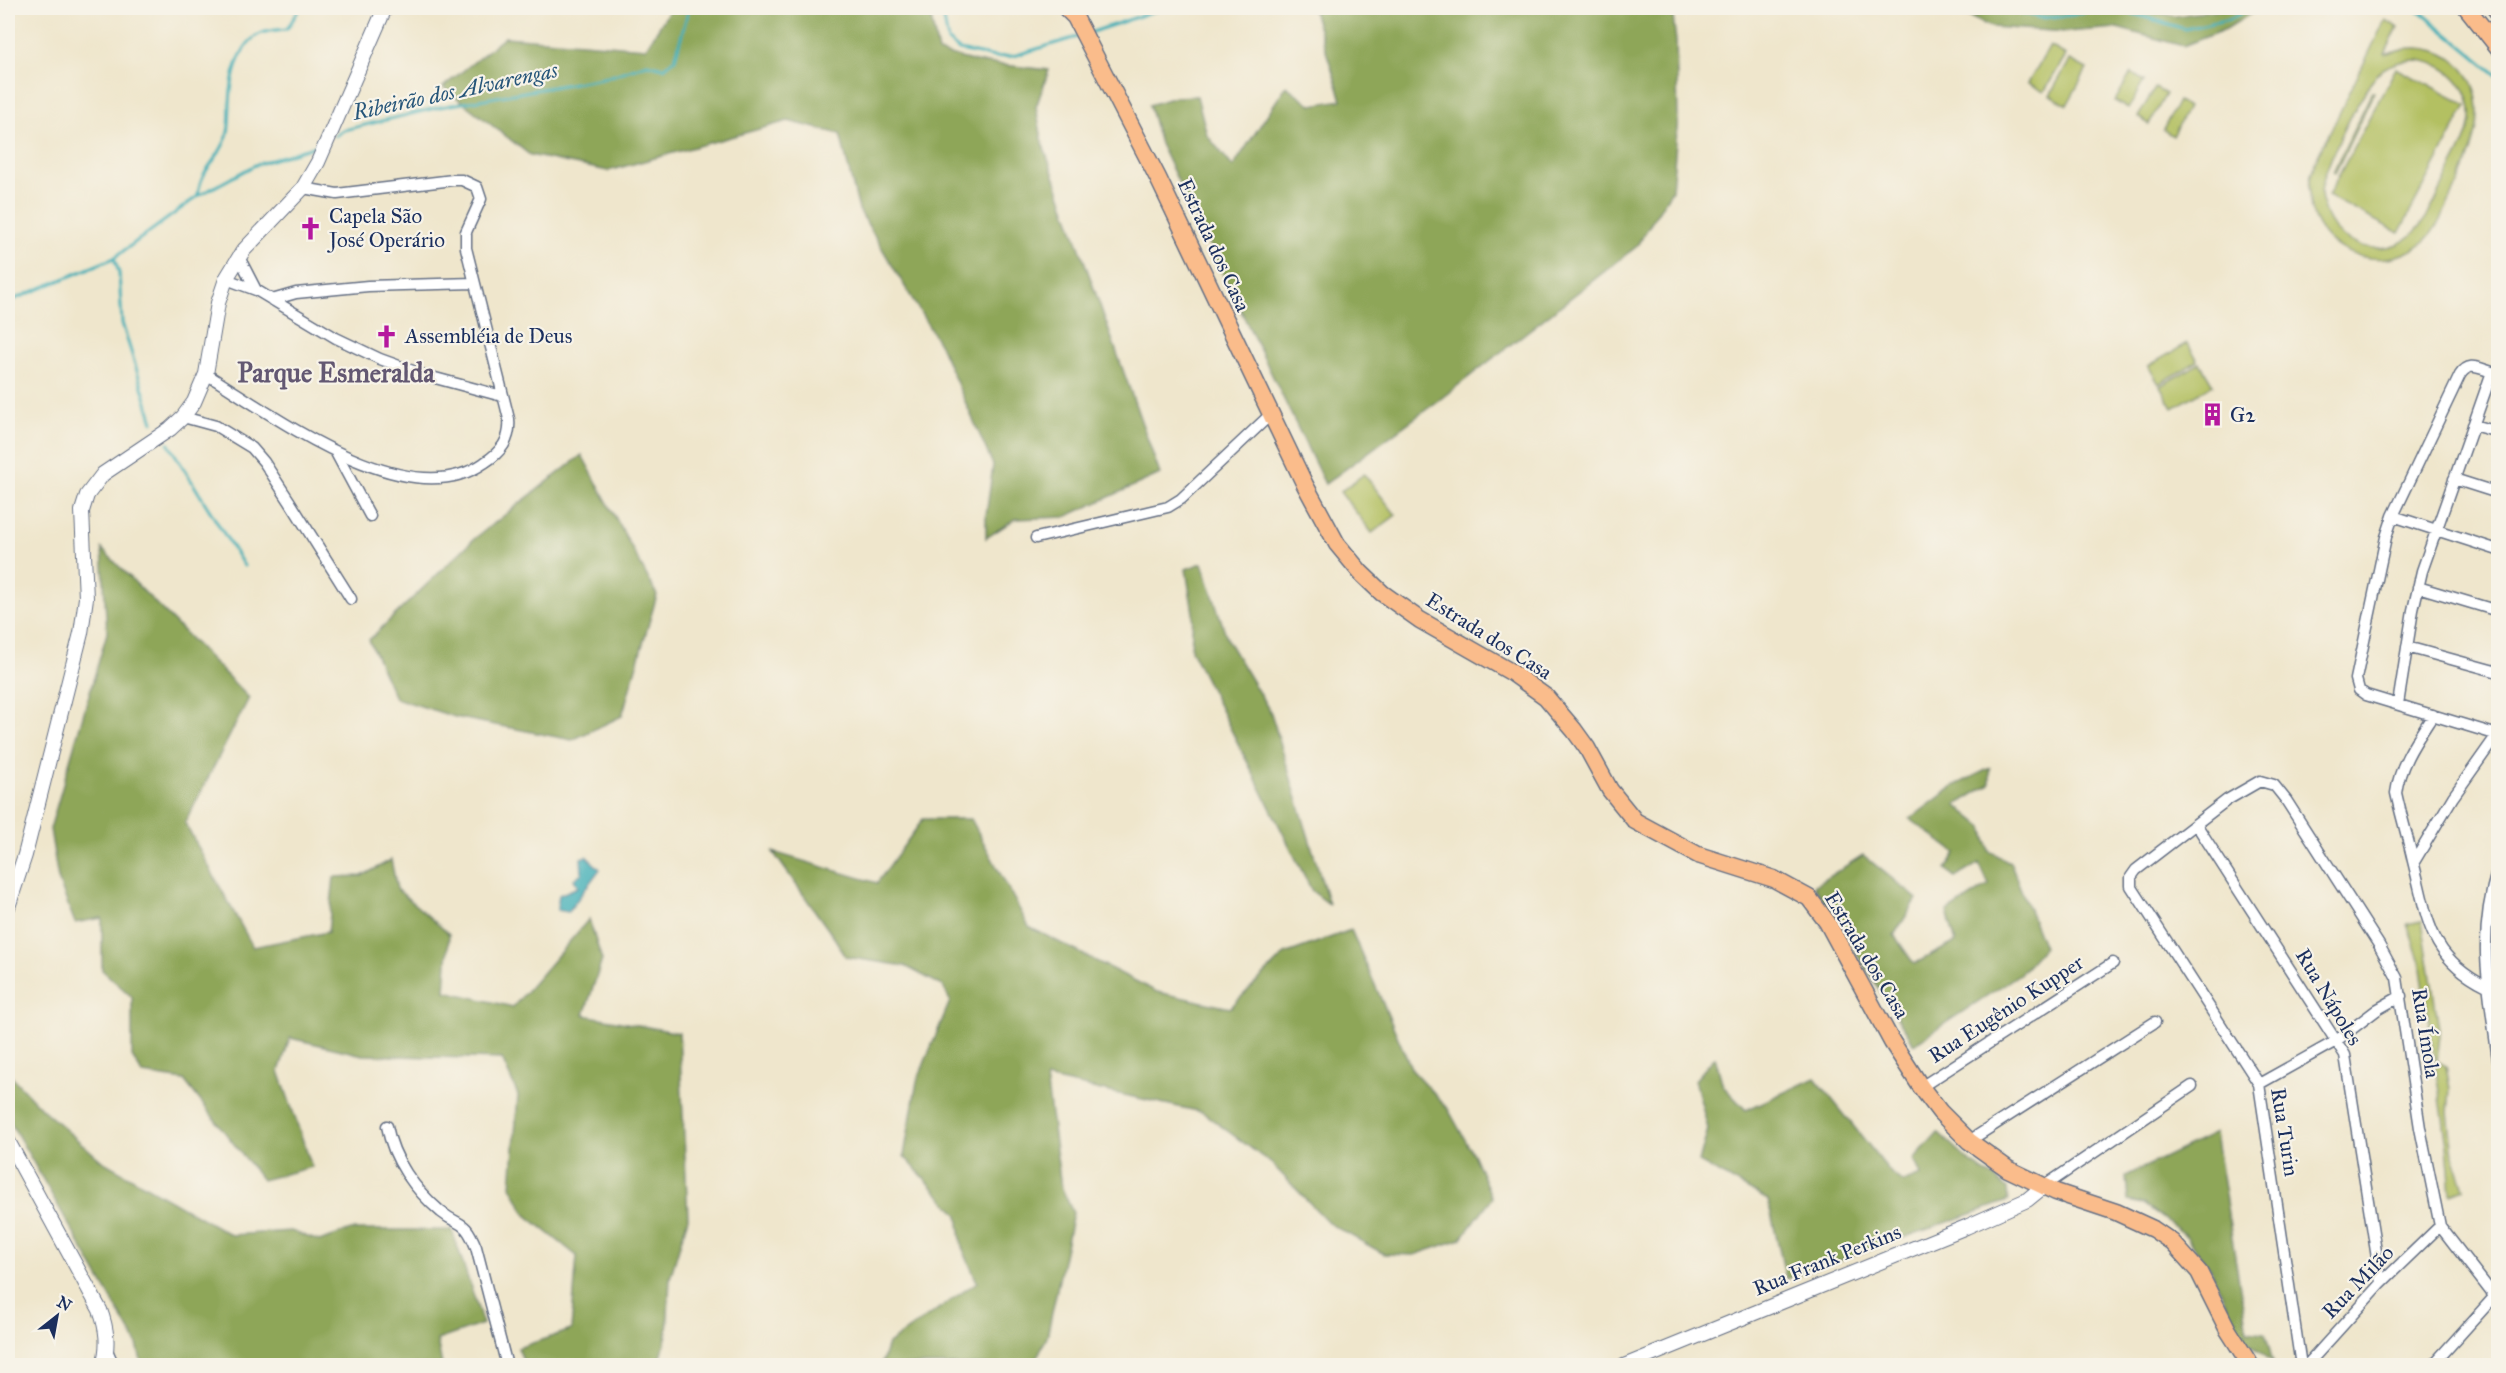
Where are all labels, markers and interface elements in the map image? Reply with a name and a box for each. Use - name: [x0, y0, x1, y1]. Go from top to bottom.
- water label: Ribeirão dos Alvarengas: [349, 56, 561, 126]
- street label: Estrada dos Casa: [1172, 174, 1256, 316]
- place label: Capela São José Operário: [327, 203, 445, 253]
- church icon: Capela São José Operário: [298, 215, 324, 241]
- church icon: Assembléia de Deus: [374, 323, 400, 349]
- place label: Assembléia de Deus: [404, 323, 572, 349]
- district label: Parque Esmeralda: [237, 356, 435, 390]
- building icon: G2: [2199, 402, 2225, 428]
- place label: G2: [2230, 402, 2256, 428]
- street label: Estrada dos Casa: [1421, 587, 1557, 685]
- street label: Estrada dos Casa: [1819, 887, 1915, 1024]
- street label: Rua Nápoles: [2290, 944, 2368, 1050]
- street label: Rua Eugênio Kupper: [1924, 949, 2089, 1069]
- street label: Rua Ímola: [2406, 986, 2447, 1080]
- street label: Rua Turin: [2265, 1086, 2305, 1178]
- street label: Rua Frank Perkins: [1749, 1218, 1905, 1302]
- street label: Rua Milão: [2317, 1240, 2399, 1324]
- north arrow: [27, 1286, 87, 1346]
- text: N: [54, 1292, 76, 1315]

